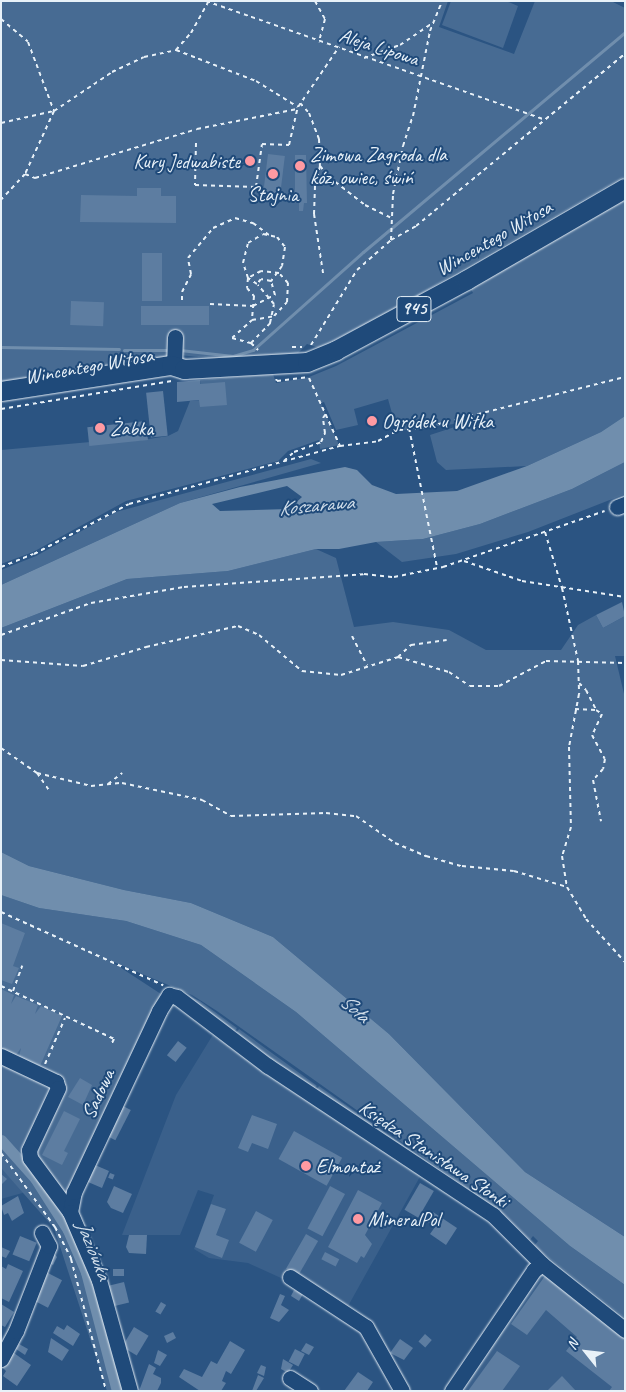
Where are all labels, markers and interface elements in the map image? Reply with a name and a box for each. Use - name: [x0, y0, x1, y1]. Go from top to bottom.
- street label: Aleja Lipowa: [336, 23, 422, 71]
- place label: Zimowa Zagroda dla kóz, owiec, świń: [310, 142, 447, 189]
- place label: Kury Jedwabiste: [134, 149, 240, 173]
- marker: Kury Jedwabiste: [244, 155, 256, 167]
- marker: Zimowa Zagroda dla kóz, owiec, świń: [294, 160, 306, 172]
- marker: Stajnia: [267, 168, 279, 180]
- place label: Stajnia: [248, 182, 298, 206]
- street label: Wincentego Witosa: [432, 195, 556, 281]
- road number: 945: [395, 292, 433, 326]
- street label: Wincentego Witosa: [23, 343, 155, 389]
- place label: Ogródek u Witka: [382, 409, 493, 433]
- marker: Ogródek u Witka: [366, 415, 378, 427]
- place label: Żabka: [110, 416, 153, 440]
- marker: Żabka: [94, 422, 106, 434]
- water label: Koszarawa: [277, 489, 355, 521]
- water label: Soła: [335, 988, 375, 1028]
- street label: Sadowa: [76, 1065, 120, 1123]
- street label: Księdza Stanisława Słonki: [354, 1095, 514, 1213]
- place label: Elmontaż: [316, 1154, 379, 1178]
- marker: Elmontaż: [300, 1160, 312, 1172]
- place label: MineralPol: [368, 1207, 440, 1231]
- marker: MineralPol: [352, 1213, 364, 1225]
- water label: Jaziówka: [71, 1217, 117, 1283]
- north arrow: [561, 1327, 611, 1377]
- text: N: [563, 1337, 582, 1352]

